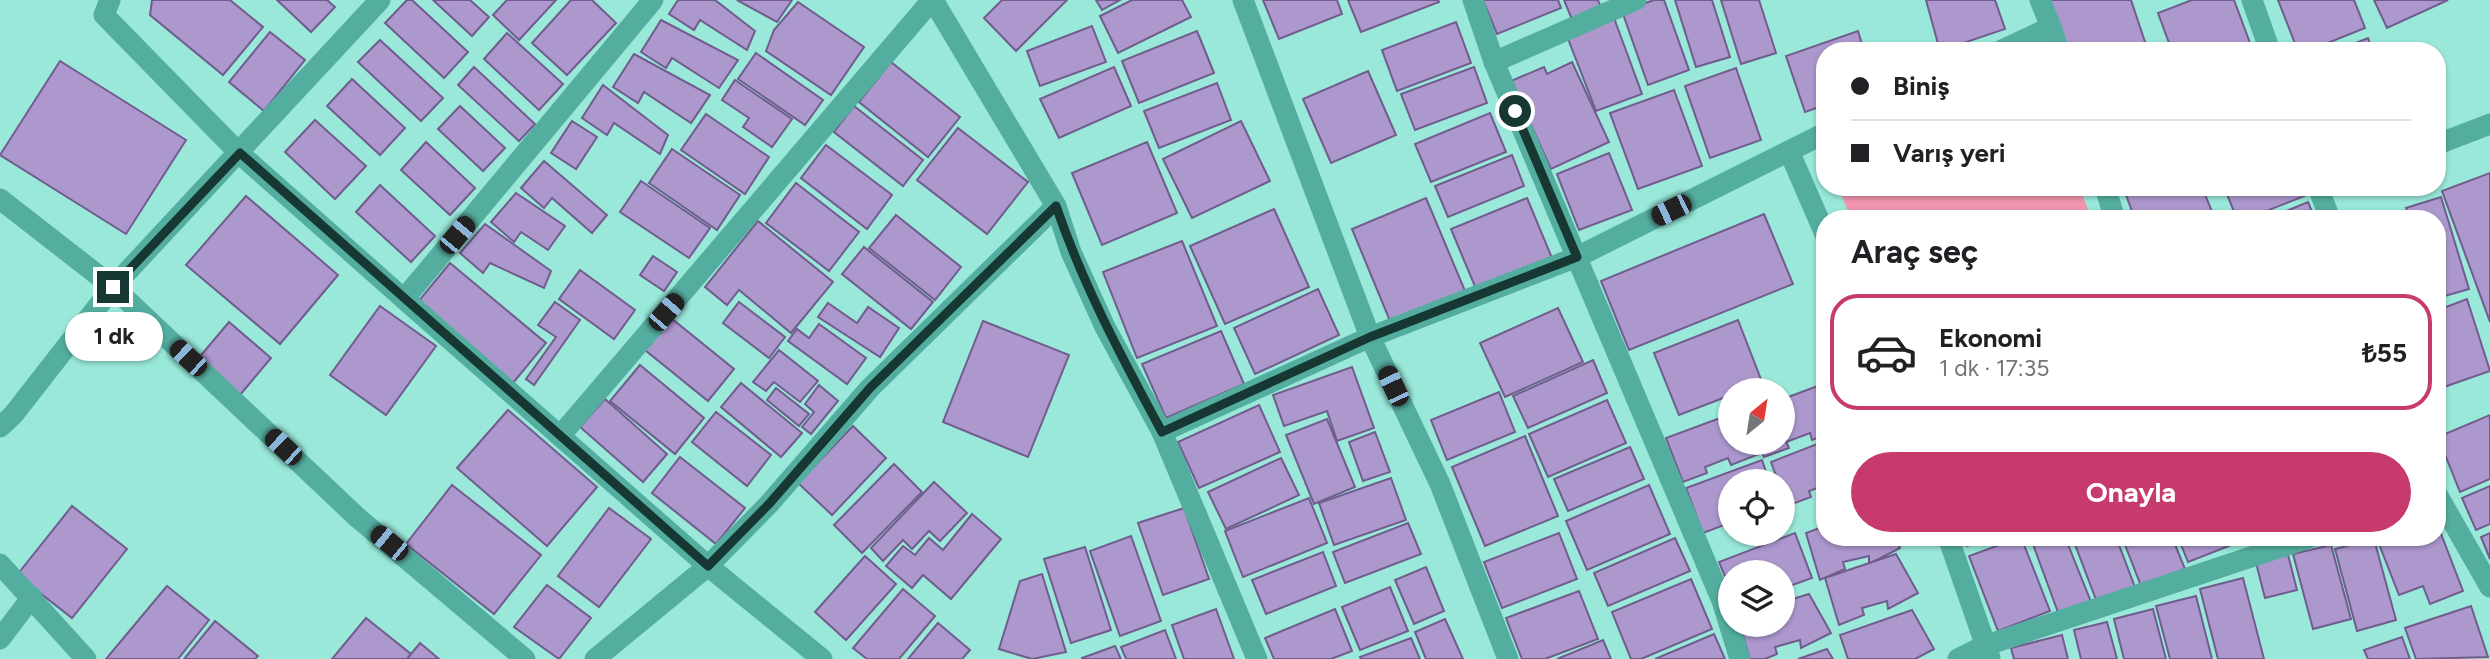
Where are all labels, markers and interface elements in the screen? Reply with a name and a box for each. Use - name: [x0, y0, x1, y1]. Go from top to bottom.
- text: Biniş: [1893, 70, 1950, 102]
- route start: [1499, 95, 1531, 127]
- text: Varış yeri: [1893, 137, 2006, 169]
- car: [1648, 191, 1695, 229]
- car: [436, 212, 479, 258]
- text: Araç seç: [1851, 233, 1978, 271]
- route end: [97, 271, 129, 303]
- car: [645, 289, 688, 335]
- callout: 1 dk: [64, 312, 162, 360]
- icon: car: [1855, 321, 1918, 384]
- text: 1 dk: [93, 322, 135, 350]
- text: Ekonomi: [1939, 322, 2042, 354]
- car: [166, 336, 211, 380]
- text: ₺55: [2362, 337, 2407, 369]
- text: 1 dk · 17:35: [1939, 354, 2049, 382]
- car: [1375, 363, 1412, 409]
- north arrow: [1718, 378, 1796, 455]
- map controls: [1718, 378, 1795, 637]
- car: [261, 425, 306, 469]
- button: Onayla: [1851, 452, 2411, 532]
- button: locate: [1718, 469, 1795, 546]
- car: [367, 522, 412, 564]
- button: layers: [1718, 560, 1795, 637]

